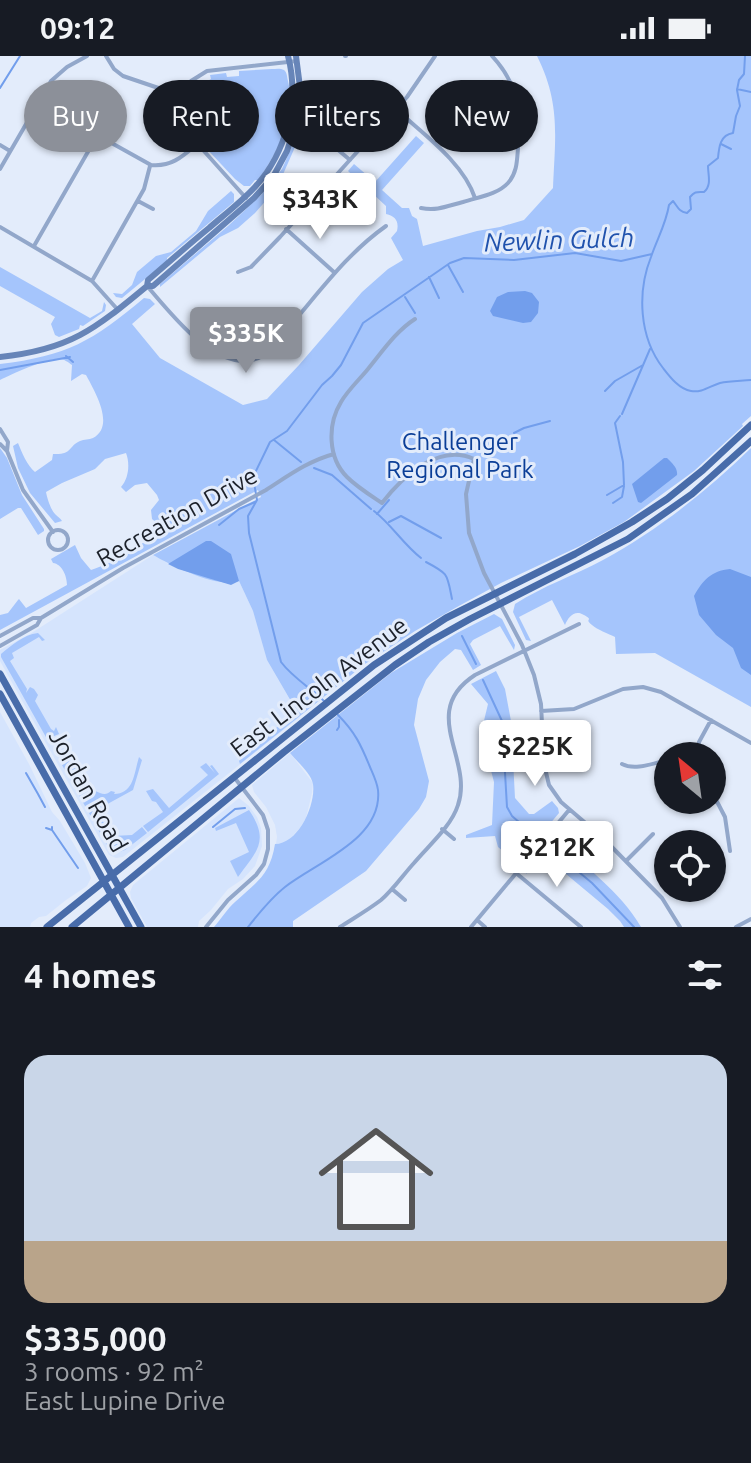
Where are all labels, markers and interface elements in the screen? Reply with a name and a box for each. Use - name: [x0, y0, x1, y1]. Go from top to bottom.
- text: 09:12: [40, 11, 115, 45]
- chip: Buy: [24, 80, 127, 152]
- chip: Rent: [143, 80, 259, 152]
- chip: Filters: [275, 80, 409, 152]
- chip: New: [425, 80, 538, 152]
- pin: $343K: [264, 173, 376, 241]
- text: $343K: [282, 184, 358, 213]
- water label: Newlin Gulch: [483, 222, 635, 257]
- pin: $335K: [190, 307, 302, 375]
- text: $335K: [208, 318, 284, 347]
- park label: Challenger Regional Park: [386, 428, 534, 483]
- street label: Recreation Drive: [92, 461, 262, 572]
- street label: East Lincoln Avenue: [225, 611, 412, 762]
- pin: $225K: [479, 720, 591, 788]
- street label: Jordan Road: [44, 725, 133, 857]
- text: $225K: [497, 731, 573, 760]
- north arrow: [654, 742, 726, 814]
- map controls: [654, 742, 726, 902]
- pin: $212K: [501, 821, 613, 889]
- button: locate: [654, 830, 726, 902]
- text: $212K: [519, 832, 595, 861]
- icon: filters: [683, 953, 727, 997]
- text: 4 homes: [24, 956, 157, 994]
- icon: home: [304, 1107, 448, 1251]
- text: $335,000: [24, 1319, 167, 1357]
- text: 3 rooms · 92 m²: [24, 1357, 204, 1386]
- text: East Lupine Drive: [24, 1386, 226, 1415]

